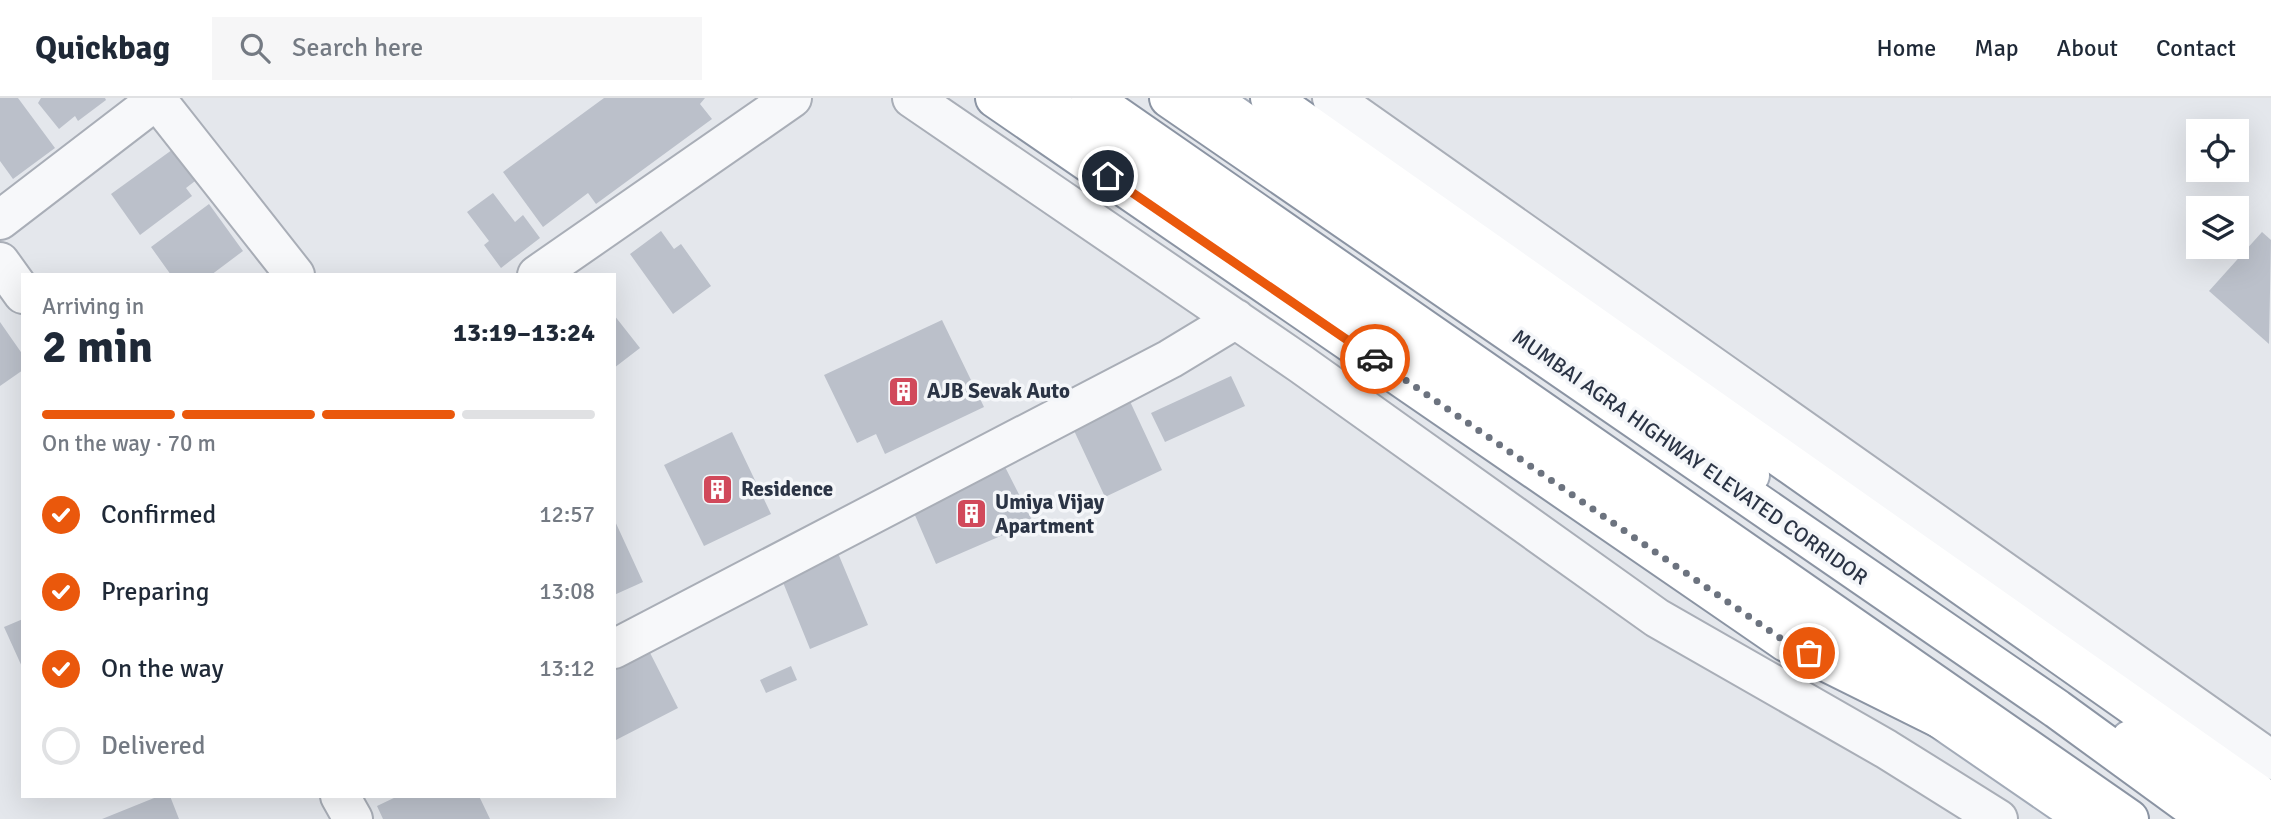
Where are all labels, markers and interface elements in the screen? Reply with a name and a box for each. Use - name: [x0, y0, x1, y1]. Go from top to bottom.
- search box: [212, 17, 702, 80]
- text: Quickbag: [35, 28, 170, 69]
- icon: search: [236, 29, 274, 67]
- text: Search here: [292, 32, 423, 64]
- text: Home: [1876, 33, 1936, 63]
- text: Map: [1974, 33, 2019, 63]
- text: About: [2057, 33, 2118, 63]
- text: Contact: [2156, 33, 2236, 63]
- map controls: [2186, 119, 2249, 259]
- button: locate: [2186, 119, 2249, 182]
- pin: [1078, 146, 1138, 206]
- icon: home: [1089, 157, 1127, 195]
- button: layers: [2186, 196, 2249, 259]
- text: Arriving in: [42, 292, 144, 321]
- text: 13:19–13:24: [453, 317, 595, 349]
- text: 2 min: [42, 319, 153, 375]
- courier: [1340, 324, 1410, 394]
- street label: MUMBAI AGRA HIGHWAY ELEVATED CORRIDOR: [1507, 324, 1873, 590]
- icon: car: [1356, 340, 1394, 378]
- building icon: AJB Sevak Auto: [887, 374, 921, 408]
- place label: AJB Sevak Auto: [927, 378, 1070, 404]
- text: On the way · 70 m: [42, 429, 216, 458]
- building icon: Residence: [701, 472, 735, 506]
- place label: Residence: [741, 476, 833, 502]
- place label: Umiya Vijay Apartment: [995, 489, 1105, 539]
- icon: check: [42, 496, 80, 534]
- building icon: Umiya Vijay Apartment: [955, 497, 989, 531]
- text: Confirmed: [101, 499, 216, 531]
- text: 12:57: [539, 500, 595, 529]
- icon: check: [42, 573, 80, 611]
- text: Preparing: [101, 576, 209, 608]
- text: 13:08: [539, 577, 595, 606]
- pin: [1779, 623, 1839, 683]
- icon: bag: [1790, 634, 1828, 672]
- icon: check: [42, 650, 80, 688]
- text: On the way: [101, 653, 224, 685]
- text: 13:12: [539, 654, 595, 683]
- text: Delivered: [101, 730, 206, 762]

